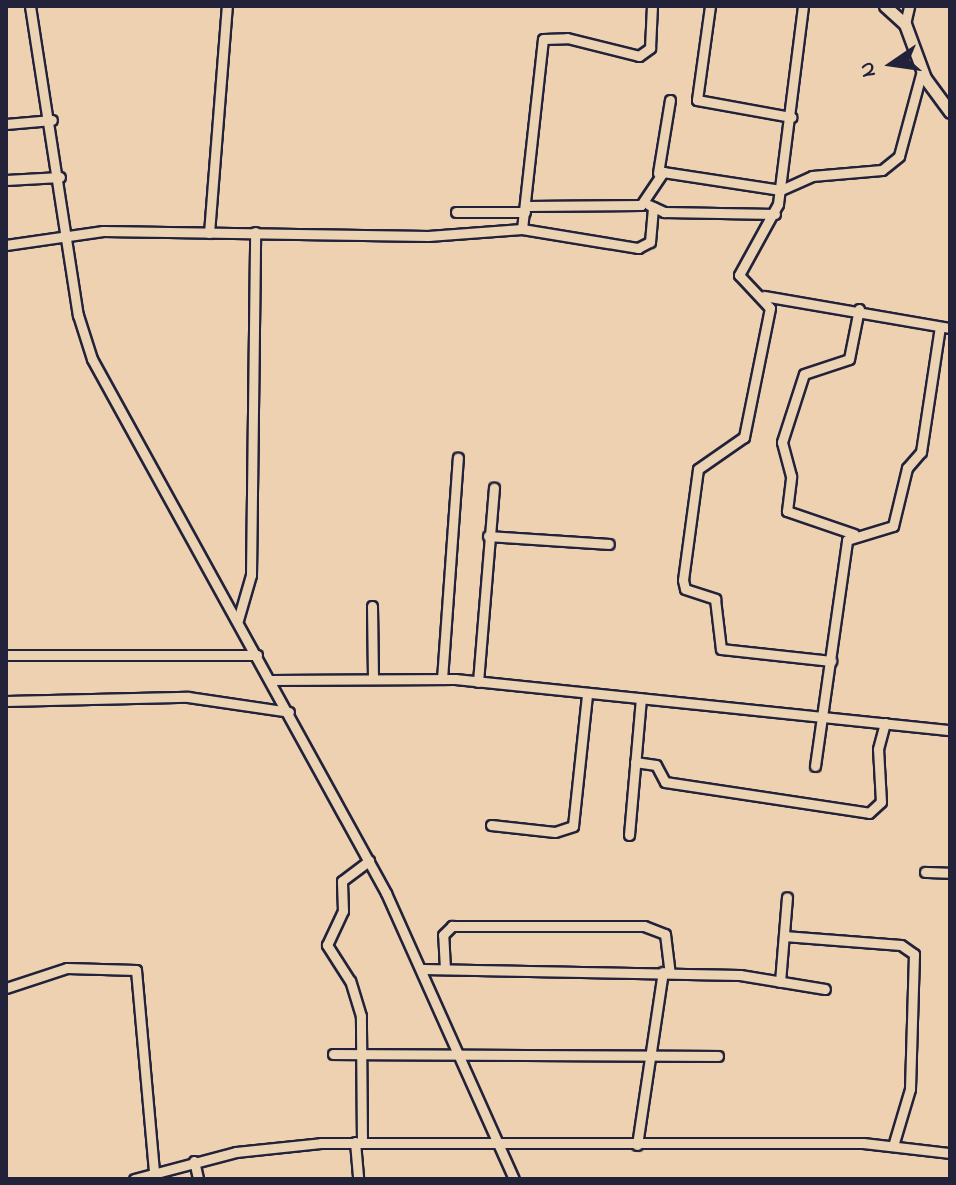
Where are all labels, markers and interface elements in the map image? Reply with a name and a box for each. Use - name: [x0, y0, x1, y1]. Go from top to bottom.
- north arrow: [852, 24, 932, 104]
- text: N: [851, 59, 886, 80]

